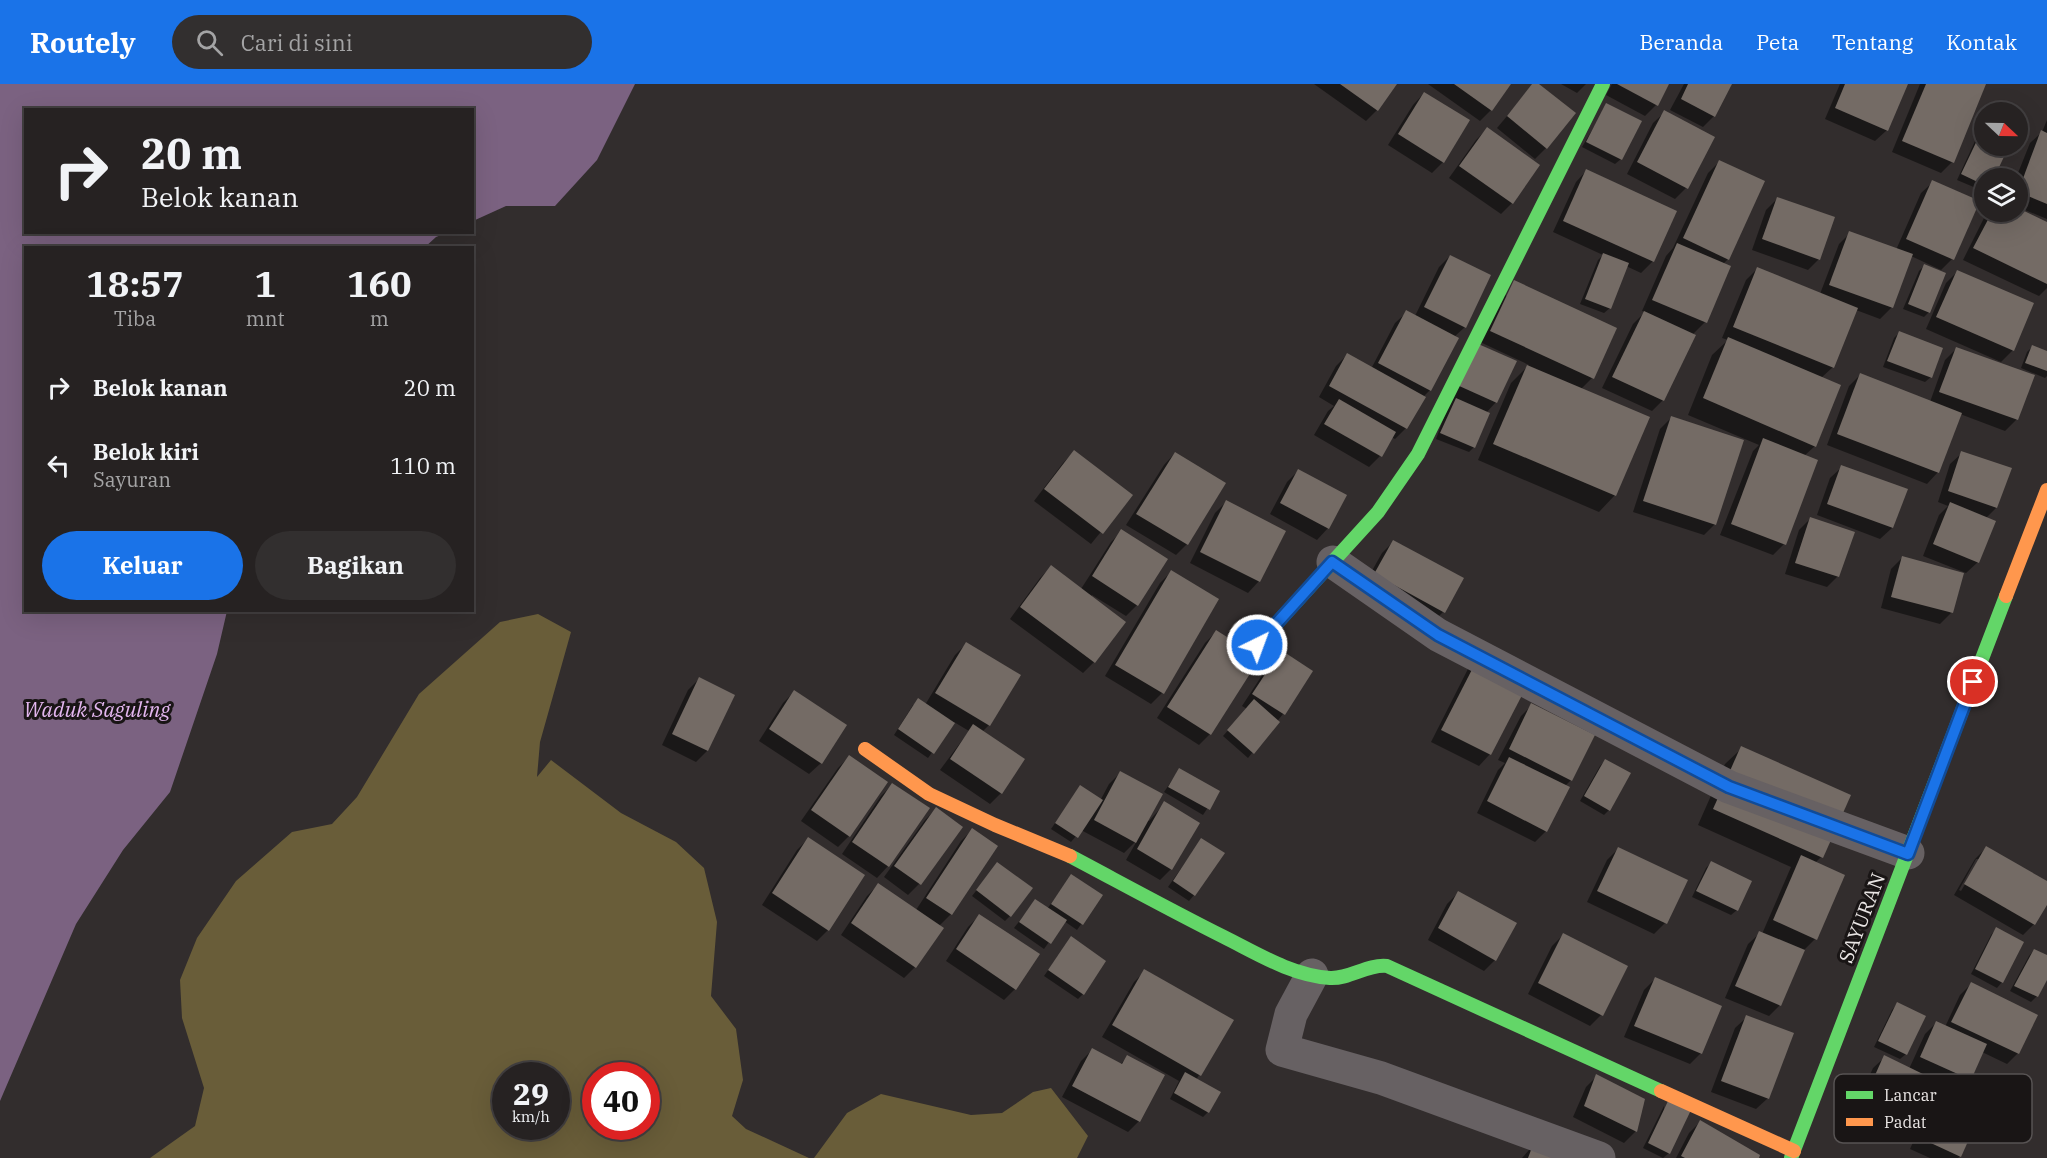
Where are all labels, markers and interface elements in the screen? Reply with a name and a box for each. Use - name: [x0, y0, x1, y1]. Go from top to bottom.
- search box: [172, 15, 592, 69]
- text: Routely: [30, 24, 136, 61]
- icon: search: [193, 26, 226, 59]
- text: Cari di sini: [241, 28, 353, 57]
- text: Beranda: [1640, 28, 1723, 56]
- text: Peta: [1756, 28, 1799, 56]
- text: Tentang: [1832, 28, 1913, 56]
- text: Kontak: [1946, 28, 2017, 56]
- north arrow: [1974, 102, 2028, 156]
- map controls: [1974, 102, 2028, 222]
- text: 20 m: [141, 126, 242, 181]
- icon: right: [42, 132, 120, 210]
- button: layers: [1974, 168, 2028, 222]
- text: Belok kanan: [141, 179, 299, 214]
- text: 18:57: [86, 260, 184, 307]
- text: 1: [254, 260, 276, 307]
- text: 160: [347, 260, 412, 307]
- text: Tiba: [114, 305, 156, 332]
- text: mnt: [246, 305, 285, 332]
- text: m: [370, 305, 389, 332]
- icon: right: [42, 371, 75, 404]
- text: Belok kanan: [93, 373, 228, 402]
- text: 20 m: [404, 373, 456, 402]
- text: Belok kiri: [93, 437, 199, 466]
- icon: left: [42, 449, 75, 482]
- text: 110 m: [390, 451, 456, 480]
- text: Sayuran: [93, 466, 171, 493]
- button: Keluar: [42, 531, 243, 600]
- button: Bagikan: [255, 531, 456, 600]
- position arrow: [1225, 613, 1289, 677]
- pin: [1947, 656, 1998, 707]
- icon: arrive: [1956, 665, 1989, 698]
- water label: Waduk Saguling: [24, 695, 172, 723]
- street label: SAYURAN: [1832, 869, 1891, 967]
- speed limit sign: 40: [582, 1062, 660, 1140]
- text: 29: [513, 1074, 549, 1113]
- legend: [1834, 1074, 2032, 1143]
- text: Lancar: [1884, 1085, 1937, 1105]
- text: km/h: [512, 1107, 550, 1126]
- text: Padat: [1884, 1112, 1927, 1132]

